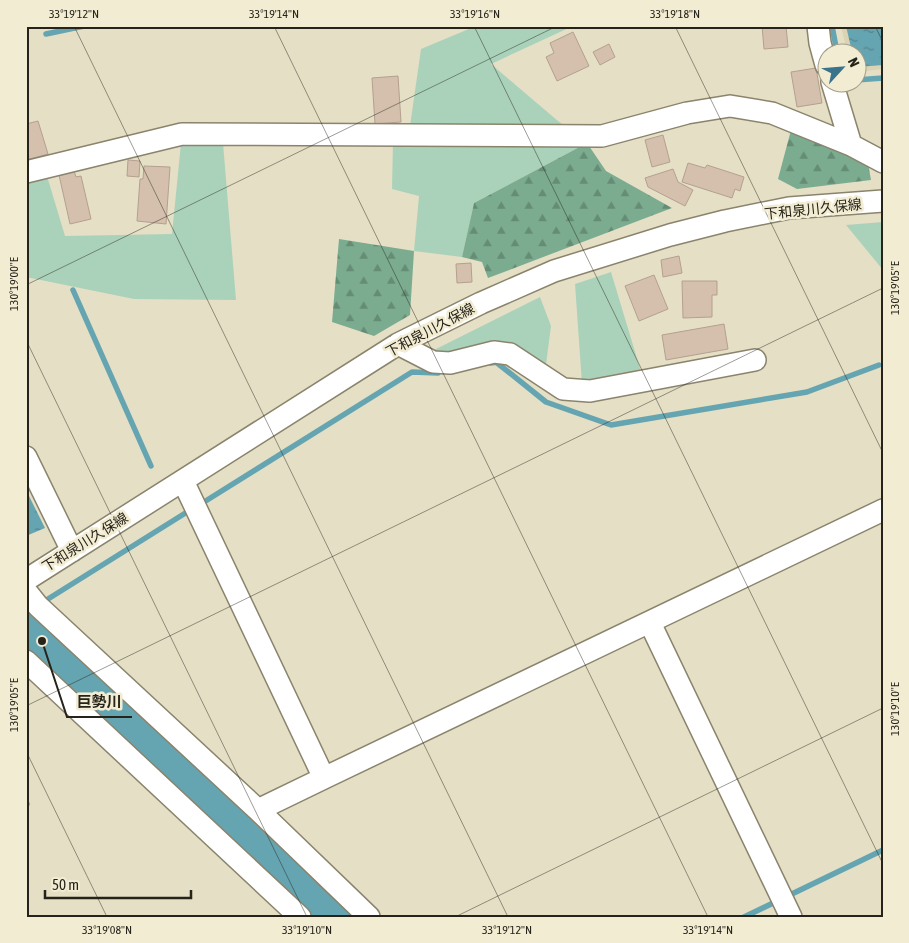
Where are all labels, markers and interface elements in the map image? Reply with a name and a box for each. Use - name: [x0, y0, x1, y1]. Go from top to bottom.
- text: 33°19'12"N: [49, 7, 99, 21]
- text: 33°19'14"N: [249, 7, 299, 21]
- text: 33°19'16"N: [450, 7, 500, 21]
- text: 33°19'18"N: [650, 7, 700, 21]
- north arrow: [816, 42, 866, 92]
- text: N: [845, 55, 863, 70]
- street label: 下和泉川久保線: [763, 196, 863, 222]
- text: 130°19'00"E: [7, 257, 21, 311]
- text: 130°19'05"E: [888, 261, 902, 315]
- street label: 下和泉川久保線: [383, 300, 477, 360]
- street label: 下和泉川久保線: [39, 509, 131, 575]
- text: 130°19'05"E: [7, 678, 21, 732]
- text: 130°19'10"E: [888, 682, 902, 736]
- callout: 巨勢川: [67, 687, 132, 717]
- text: 巨勢川: [76, 693, 122, 710]
- scale bar: [45, 868, 191, 900]
- text: 50 m: [52, 876, 79, 893]
- text: 33°19'08"N: [82, 923, 132, 937]
- text: 33°19'10"N: [282, 923, 332, 937]
- text: 33°19'12"N: [482, 923, 532, 937]
- text: 33°19'14"N: [683, 923, 733, 937]

